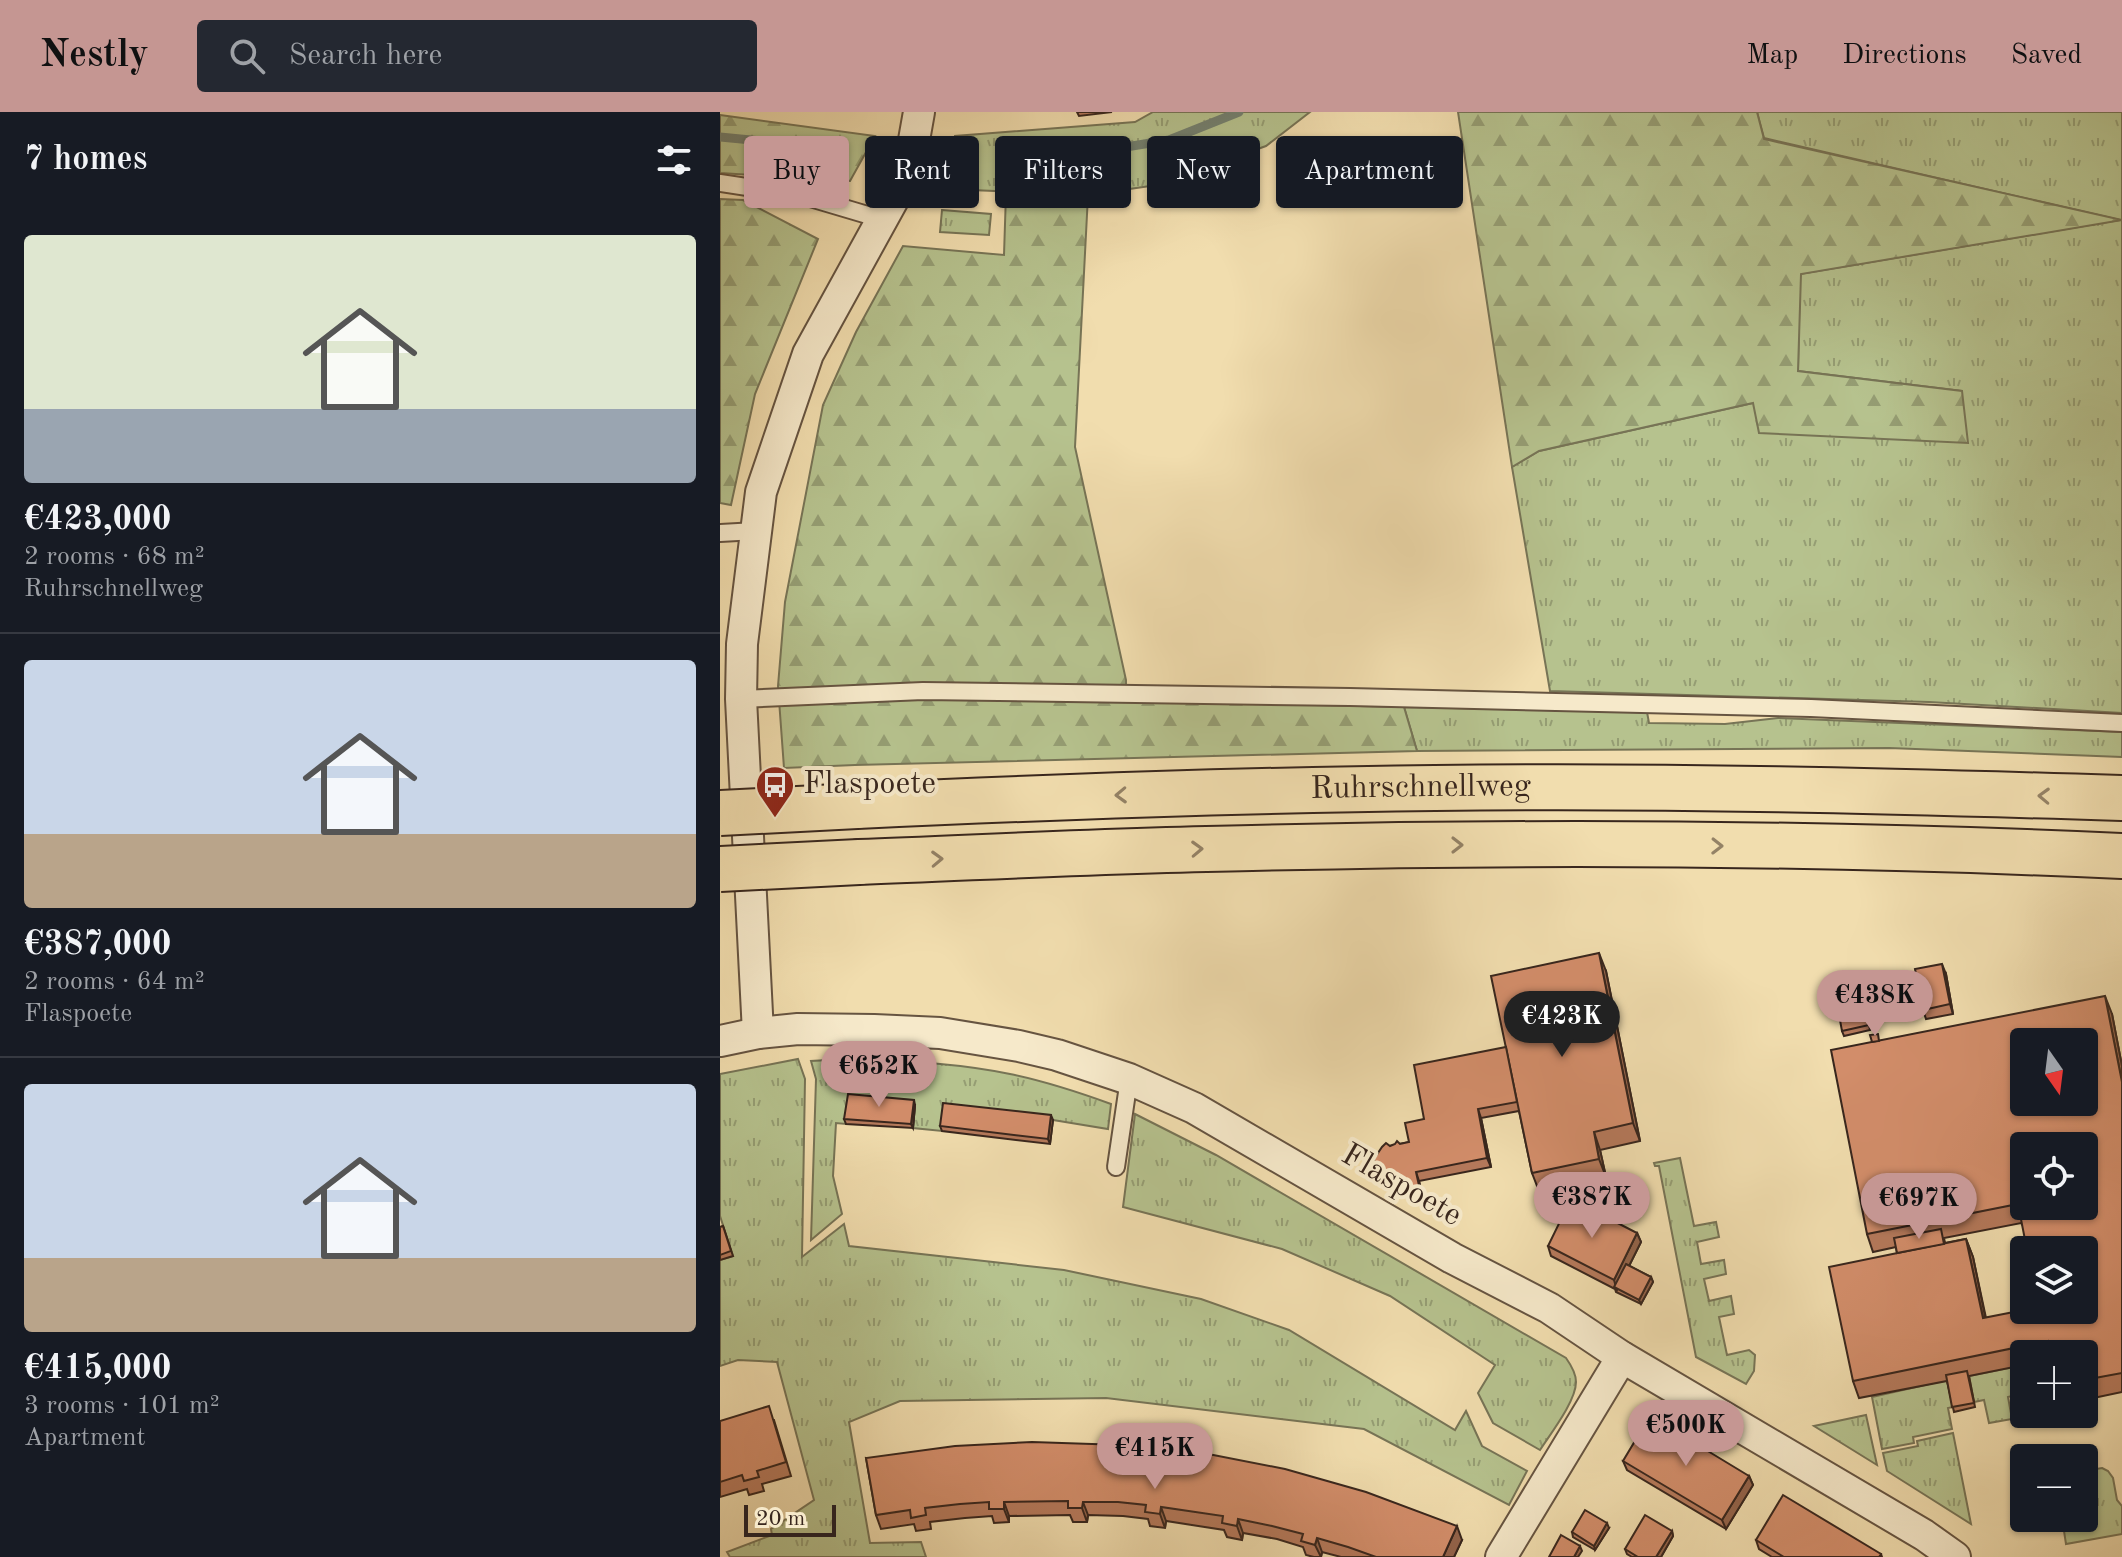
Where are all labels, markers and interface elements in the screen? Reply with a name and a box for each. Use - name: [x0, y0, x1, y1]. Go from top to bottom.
- search box: [197, 20, 757, 92]
- icon: search: [225, 34, 269, 78]
- text: Nestly: [40, 37, 149, 75]
- text: Search here: [289, 41, 442, 71]
- text: Map: [1746, 42, 1798, 70]
- text: Directions: [1842, 42, 1967, 70]
- text: Saved: [2011, 42, 2082, 70]
- chip: Buy: [744, 136, 849, 208]
- chip: Rent: [865, 136, 979, 208]
- chip: Filters: [995, 136, 1131, 208]
- chip: New: [1147, 136, 1260, 208]
- chip: Apartment: [1276, 136, 1463, 208]
- icon: filters: [652, 138, 696, 182]
- text: 7 homes: [24, 143, 147, 177]
- icon: home: [288, 287, 432, 431]
- text: €423,000: [24, 503, 172, 537]
- text: 2 rooms · 68 m²: [24, 544, 205, 570]
- text: Ruhrschnellweg: [24, 576, 203, 602]
- icon: home: [288, 712, 432, 856]
- bus stop icon: Flaspoete: [754, 764, 796, 819]
- place label: Flaspoete: [803, 769, 936, 801]
- street label: Ruhrschnellweg: [1310, 771, 1531, 806]
- one-way arrow: [1114, 786, 1127, 803]
- one-way arrow: [2037, 787, 2050, 805]
- one-way arrow: [1451, 836, 1464, 854]
- one-way arrow: [1711, 837, 1724, 854]
- one-way arrow: [1191, 841, 1204, 858]
- one-way arrow: [931, 850, 944, 867]
- text: €387,000: [24, 928, 172, 962]
- text: 2 rooms · 64 m²: [24, 969, 205, 995]
- pin: €438K: [1819, 970, 1931, 1038]
- text: €438K: [1835, 983, 1915, 1009]
- pin: €423K: [1506, 991, 1618, 1059]
- text: Flaspoete: [24, 1001, 132, 1027]
- text: €423K: [1522, 1004, 1602, 1030]
- north arrow: [2010, 1028, 2098, 1116]
- map controls: [2010, 1028, 2098, 1532]
- pin: €652K: [823, 1041, 935, 1109]
- text: €652K: [839, 1054, 919, 1080]
- button: locate: [2010, 1132, 2098, 1220]
- icon: home: [288, 1136, 432, 1280]
- street label: Flaspoete: [1335, 1139, 1467, 1233]
- pin: €387K: [1536, 1172, 1648, 1240]
- pin: €697K: [1863, 1173, 1975, 1241]
- text: €387K: [1552, 1185, 1632, 1211]
- text: €697K: [1879, 1186, 1959, 1212]
- button: layers: [2010, 1236, 2098, 1324]
- button: +: [2010, 1340, 2098, 1428]
- text: €415,000: [24, 1352, 172, 1386]
- text: 3 rooms · 101 m²: [24, 1393, 220, 1419]
- pin: €500K: [1630, 1400, 1742, 1468]
- text: €500K: [1646, 1413, 1726, 1439]
- pin: €415K: [1099, 1423, 1211, 1491]
- text: Apartment: [24, 1425, 146, 1451]
- text: €415K: [1115, 1436, 1195, 1462]
- button: −: [2010, 1444, 2098, 1532]
- scale bar: [744, 1501, 836, 1537]
- text: 20 m: [756, 1508, 805, 1530]

